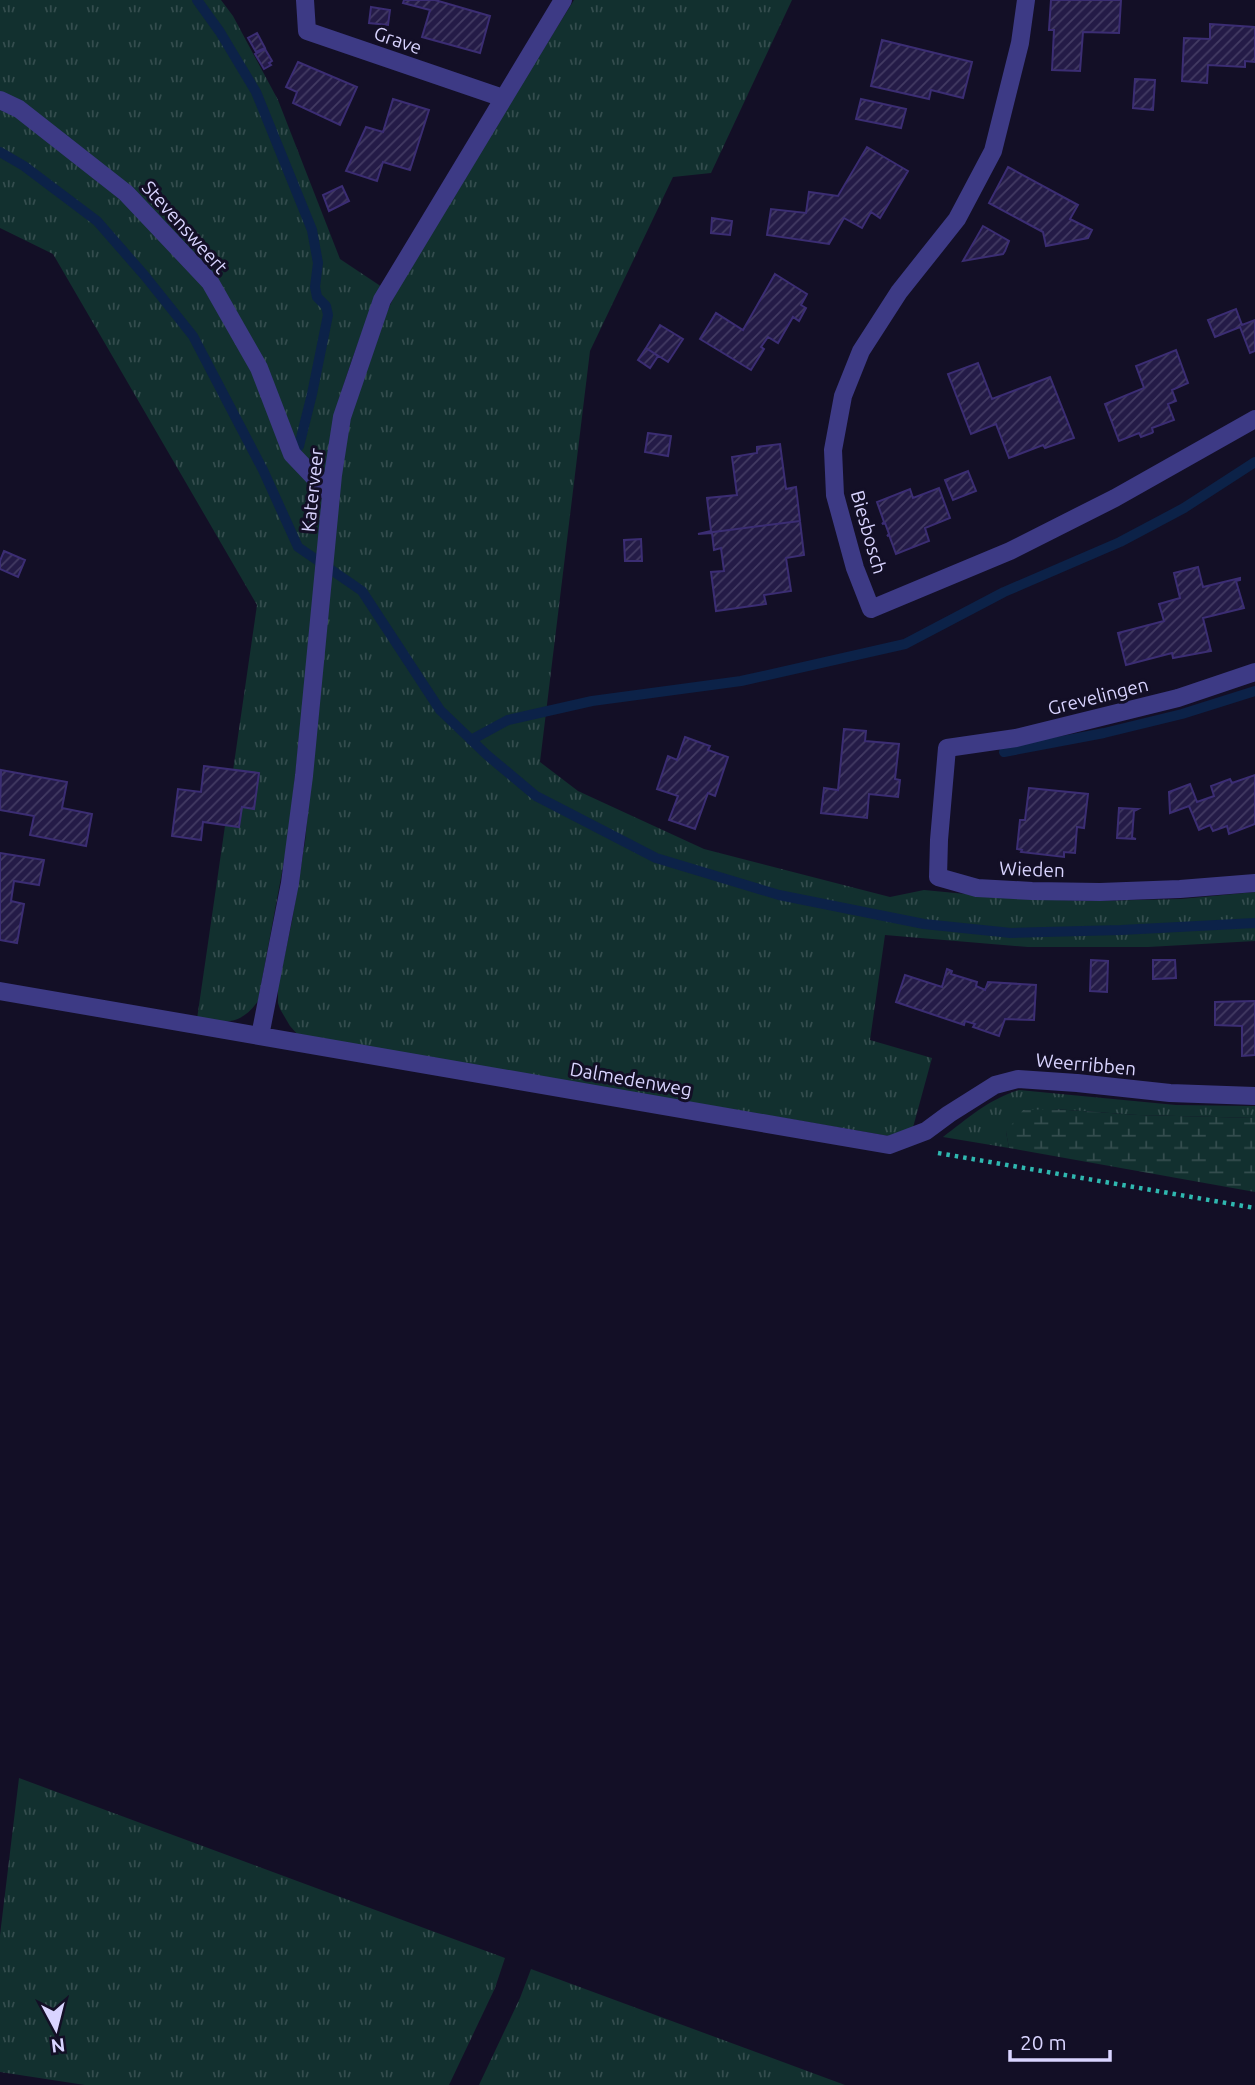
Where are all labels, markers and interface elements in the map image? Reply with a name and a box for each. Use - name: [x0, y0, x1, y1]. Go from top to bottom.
- street label: Grave: [371, 22, 425, 58]
- street label: Stevensweert: [138, 176, 233, 278]
- street label: Katerveer: [297, 447, 327, 533]
- street label: Biesbosch: [847, 488, 891, 576]
- street label: Grevelingen: [1046, 673, 1150, 719]
- street label: Wieden: [999, 857, 1065, 881]
- street label: Weerribben: [1035, 1049, 1137, 1079]
- street label: Dalmedenweg: [568, 1057, 694, 1101]
- north arrow: [21, 1994, 91, 2064]
- scale bar: [1010, 2018, 1110, 2062]
- text: 20 m: [1020, 2030, 1067, 2054]
- text: N: [50, 2034, 66, 2058]

